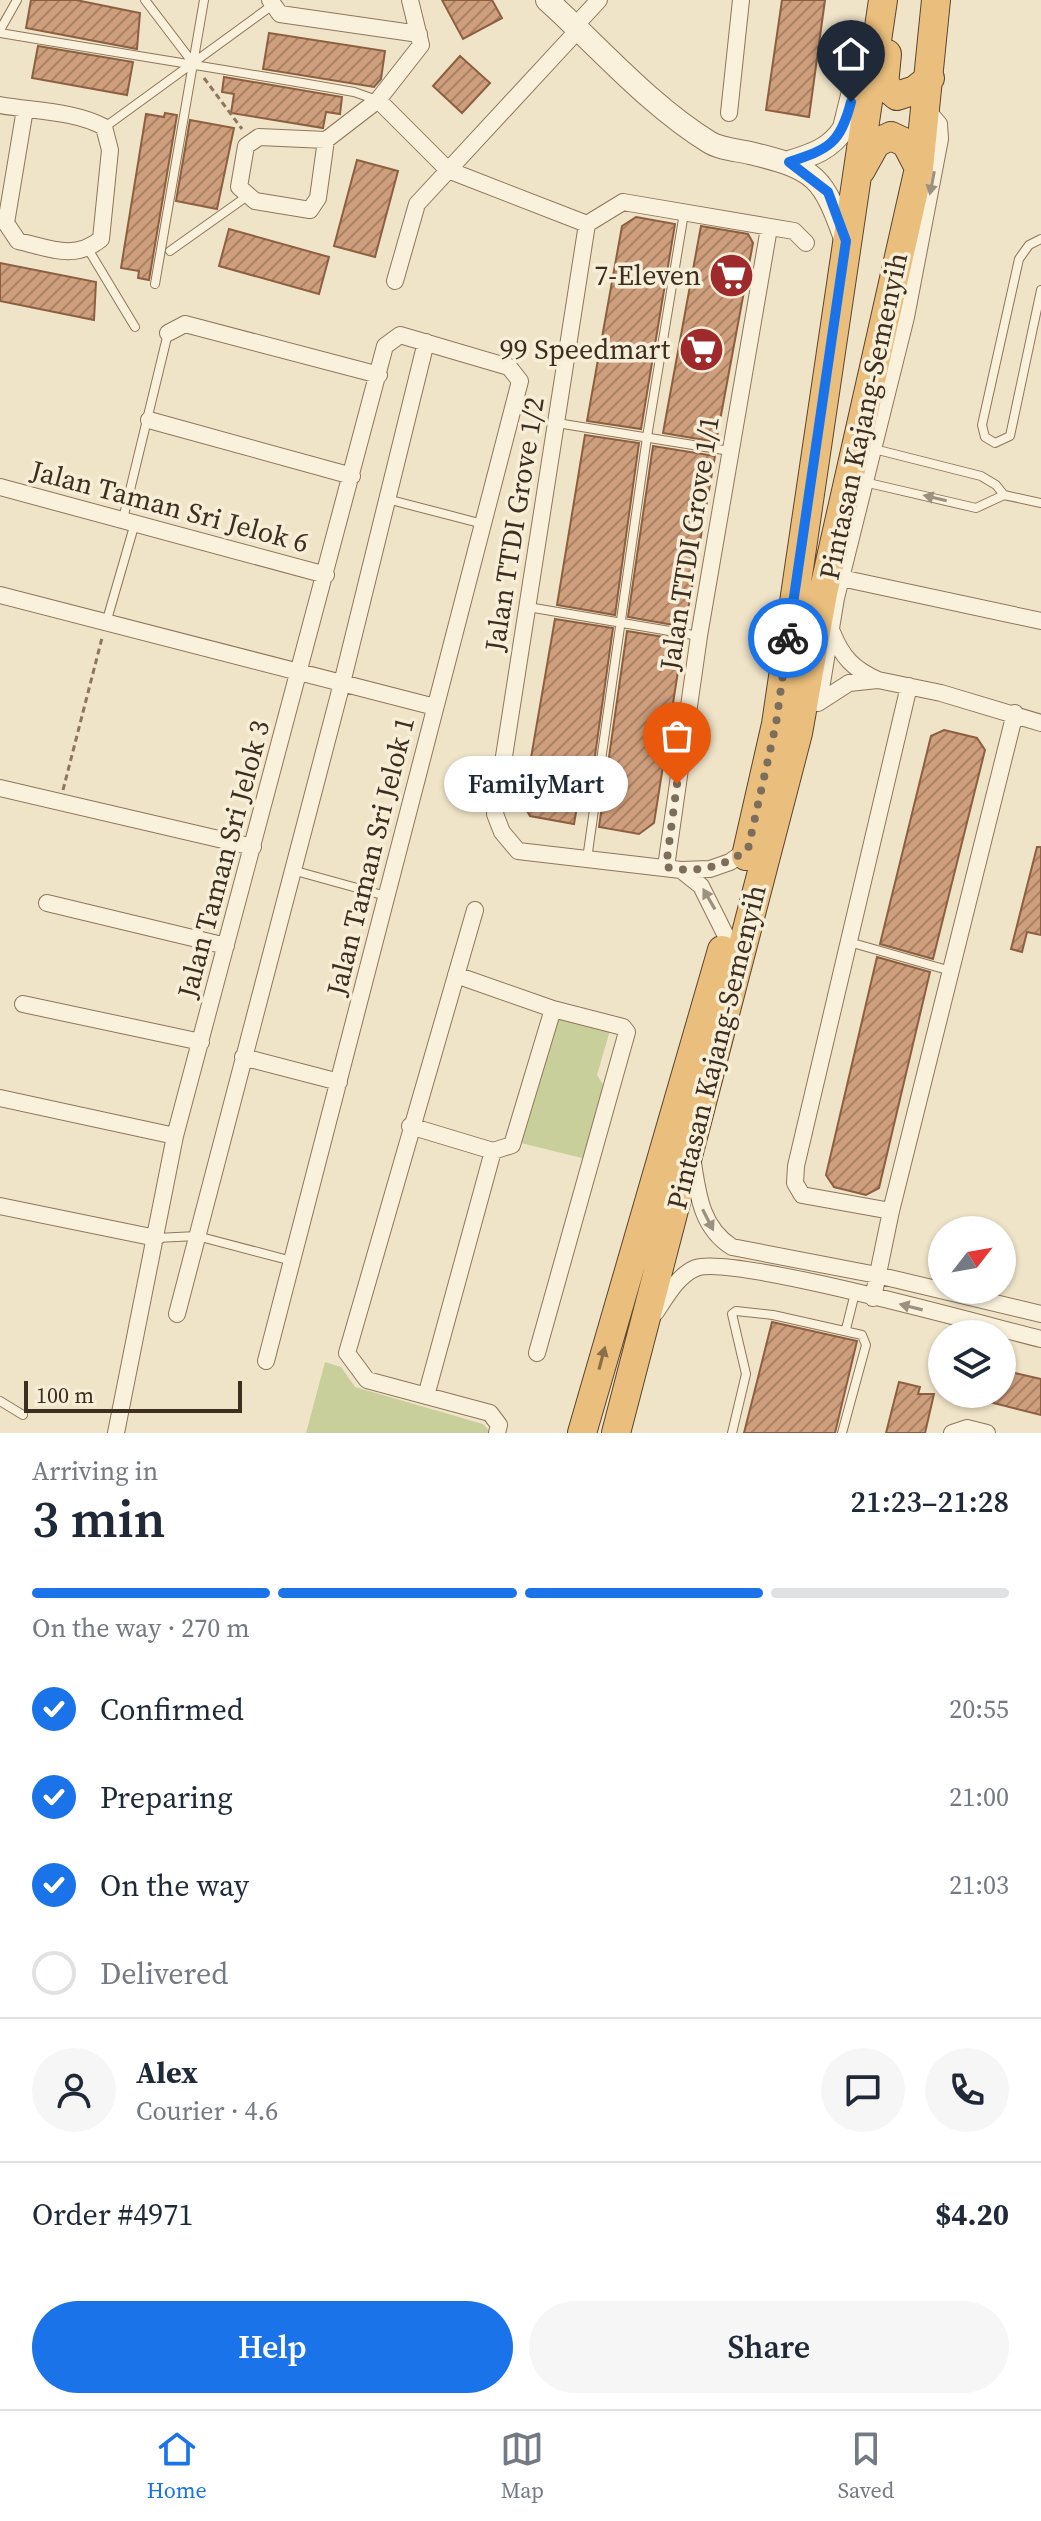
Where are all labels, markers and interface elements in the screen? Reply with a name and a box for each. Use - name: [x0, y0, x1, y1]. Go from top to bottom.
- pin: [817, 20, 885, 102]
- icon: home: [829, 32, 873, 76]
- one-way arrow: [925, 170, 937, 195]
- street label: Pintasan Kajang-Semenyih: [810, 249, 916, 583]
- supermarket icon: 7-Eleven: [708, 251, 756, 299]
- place label: 7-Eleven: [594, 256, 701, 294]
- supermarket icon: 99 Speedmart: [677, 325, 725, 373]
- place label: 99 Speedmart: [500, 330, 671, 368]
- street label: Jalan TTDI Grove 1/2: [475, 394, 553, 655]
- street label: Jalan TTDI Grove 1/1: [650, 413, 728, 674]
- street label: Jalan Taman Sri Jelok 6: [26, 450, 313, 561]
- one-way arrow: [923, 491, 948, 504]
- courier: [748, 598, 828, 678]
- icon: bike: [766, 616, 810, 660]
- pin: [643, 702, 711, 784]
- street label: Jalan Taman Sri Jelok 1: [317, 713, 423, 1000]
- icon: bag: [655, 714, 699, 758]
- street label: Jalan Taman Sri Jelok 3: [167, 716, 278, 1003]
- callout: FamilyMart: [445, 756, 629, 812]
- text: FamilyMart: [468, 766, 604, 802]
- street label: Pintasan Kajang-Semenyih: [657, 881, 775, 1213]
- one-way arrow: [702, 888, 716, 910]
- one-way arrow: [701, 1209, 715, 1232]
- north arrow: [928, 1216, 1016, 1304]
- map controls: [928, 1216, 1016, 1408]
- one-way arrow: [898, 1300, 923, 1313]
- button: layers: [928, 1320, 1016, 1408]
- one-way arrow: [597, 1345, 609, 1370]
- scale bar: [24, 1377, 242, 1413]
- text: 100 m: [36, 1380, 94, 1410]
- text: Arriving in: [32, 1453, 158, 1489]
- text: 21:23–21:28: [850, 1481, 1009, 1522]
- text: 3 min: [32, 1483, 165, 1554]
- text: On the way · 270 m: [32, 1610, 250, 1646]
- icon: check: [32, 1687, 76, 1731]
- text: Confirmed: [100, 1689, 244, 1730]
- text: 20:55: [949, 1691, 1009, 1727]
- icon: check: [32, 1775, 76, 1819]
- text: Preparing: [100, 1777, 233, 1818]
- text: 21:00: [949, 1779, 1009, 1815]
- icon: check: [32, 1863, 76, 1907]
- text: On the way: [100, 1865, 249, 1906]
- text: 21:03: [949, 1867, 1009, 1903]
- text: Delivered: [100, 1953, 228, 1994]
- button: person: [32, 2048, 116, 2132]
- button: chat: [821, 2048, 905, 2132]
- button: phone: [925, 2048, 1009, 2132]
- text: Alex: [136, 2052, 198, 2093]
- text: Courier · 4.6: [136, 2093, 278, 2129]
- text: Order #4971: [32, 2194, 193, 2235]
- text: $4.20: [935, 2194, 1009, 2235]
- button: Help: [32, 2301, 513, 2393]
- button: Share: [529, 2301, 1009, 2393]
- tab: Home: [147, 2427, 207, 2505]
- tab: Map: [500, 2427, 544, 2505]
- tab: Saved: [838, 2427, 894, 2505]

